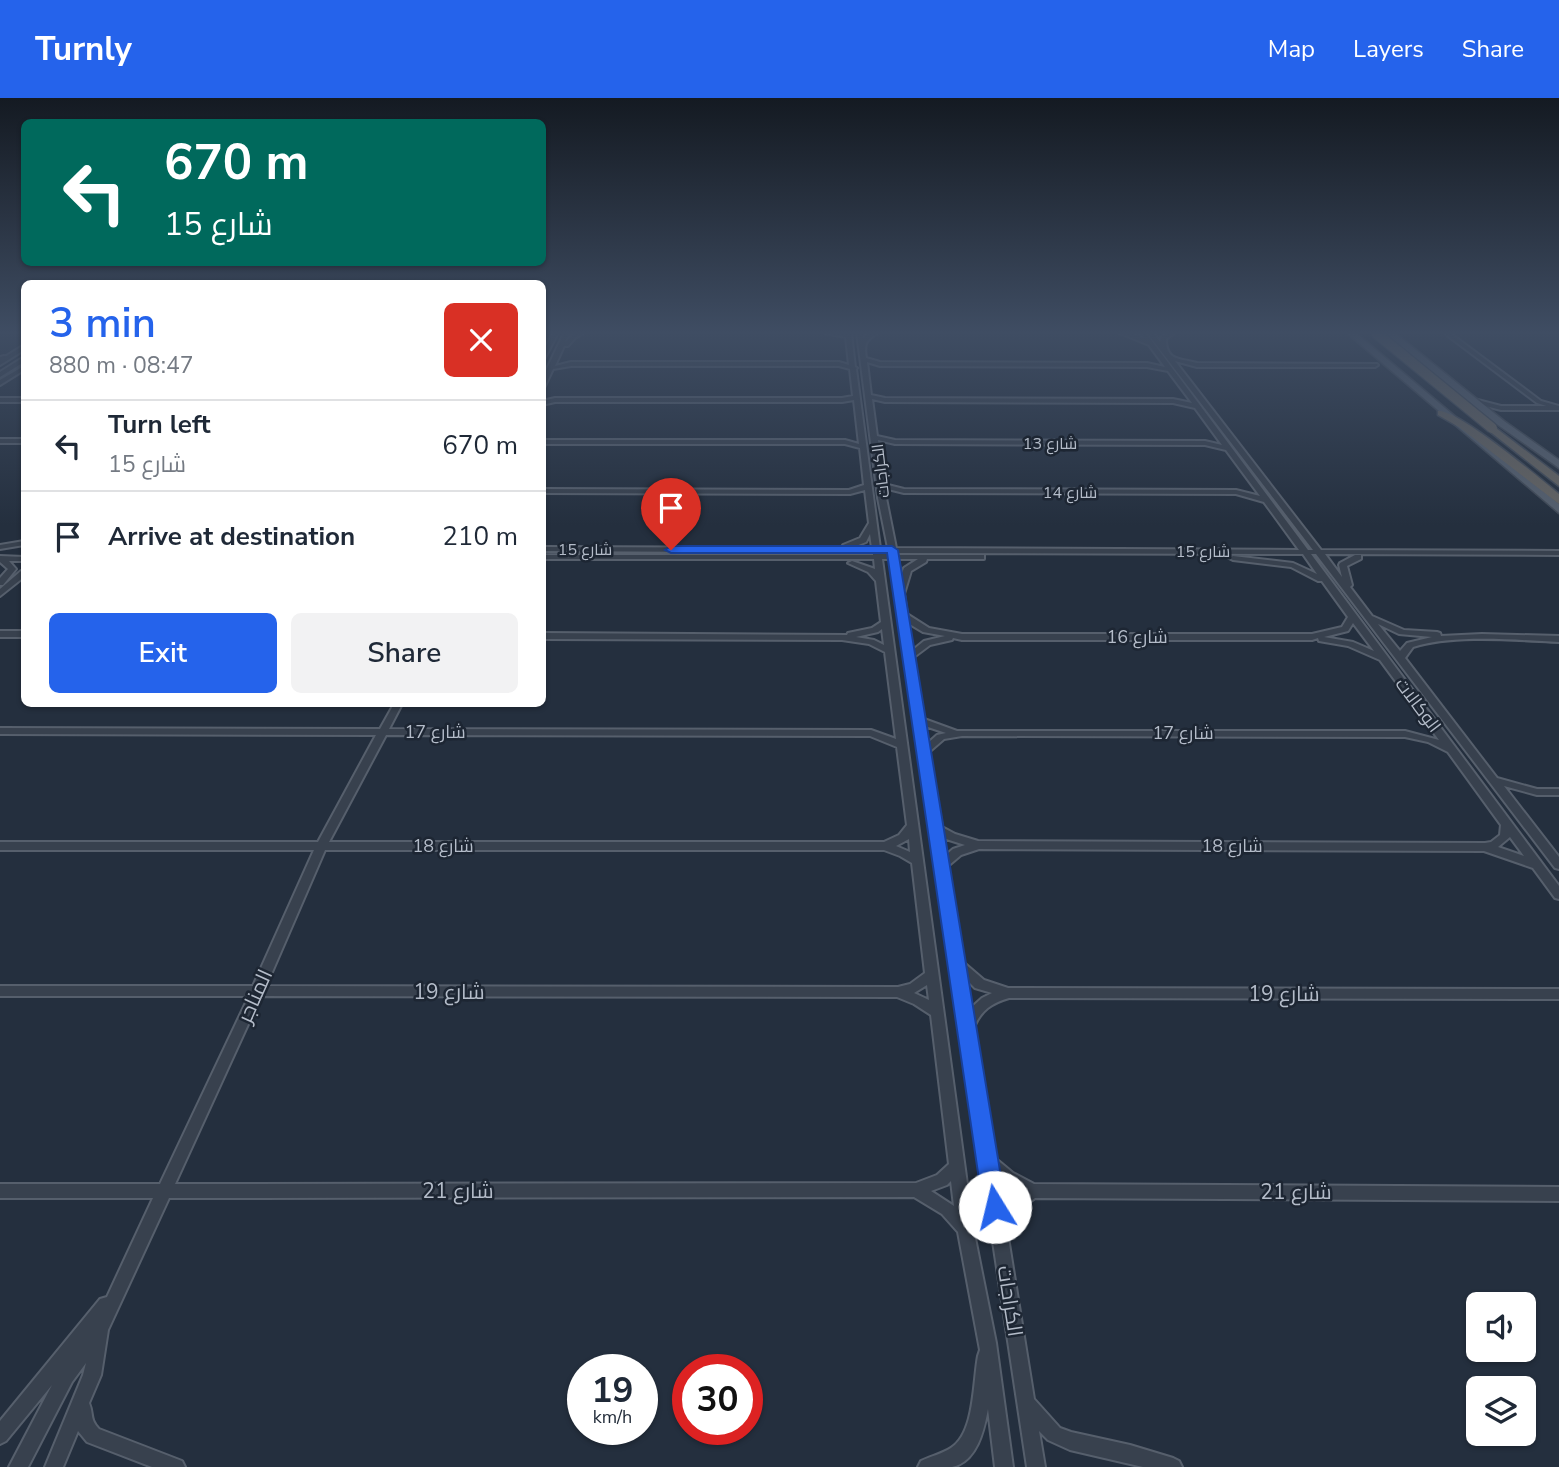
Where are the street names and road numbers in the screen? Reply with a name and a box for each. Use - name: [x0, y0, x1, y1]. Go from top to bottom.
- street label: شارع 13: [1023, 433, 1077, 455]
- street label: الكراجات: [867, 442, 895, 499]
- street label: شارع 14: [1043, 482, 1097, 504]
- street label: شارع 15: [558, 539, 612, 561]
- street label: شارع 15: [1176, 541, 1230, 563]
- street label: شارع 16: [1106, 625, 1168, 649]
- street label: الوكالات: [1390, 673, 1446, 737]
- street label: شارع 17: [404, 720, 466, 744]
- street label: شارع 17: [1152, 721, 1214, 745]
- street label: شارع 18: [412, 834, 474, 858]
- street label: شارع 18: [1201, 834, 1263, 858]
- street label: المناجر: [230, 965, 279, 1028]
- street label: شارع 19: [413, 978, 485, 1006]
- street label: شارع 19: [1248, 980, 1320, 1008]
- street label: شارع 21: [422, 1177, 494, 1205]
- street label: شارع 21: [1260, 1178, 1332, 1206]
- street label: الكراجات: [991, 1263, 1029, 1339]

